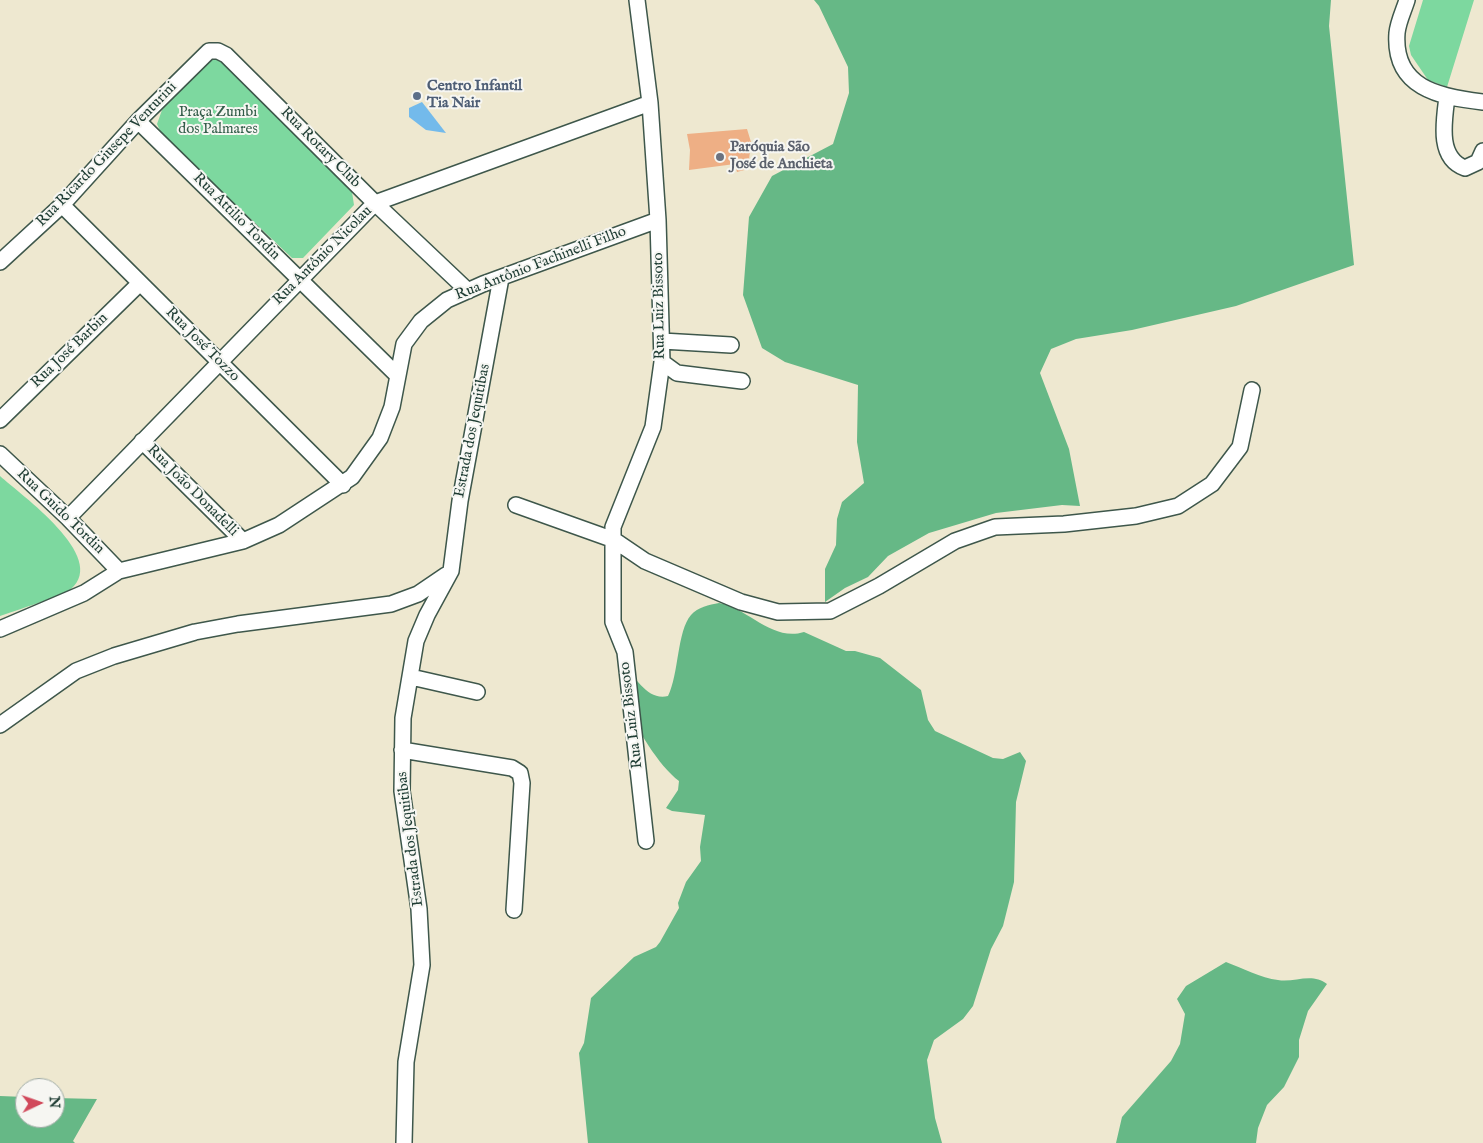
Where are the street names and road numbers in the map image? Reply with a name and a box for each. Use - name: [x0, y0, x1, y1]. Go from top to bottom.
- street label: Rua Ricardo Giusepe Venturini: [33, 79, 181, 231]
- street label: Rua Rotary Club: [276, 104, 364, 192]
- street label: Rua Attilio Tordin: [189, 170, 283, 264]
- street label: Rua Antônio Nicolau: [270, 203, 376, 309]
- street label: Rua Antônio Fachinelli Filho: [453, 223, 629, 305]
- street label: Rua Luiz Bissoto: [650, 252, 670, 360]
- street label: Rua José Tozzo: [161, 304, 243, 386]
- street label: Rua José Barbin: [28, 310, 112, 392]
- street label: Estrada dos Jequitibas: [451, 363, 495, 499]
- street label: Rua João Donadelli: [142, 441, 242, 541]
- street label: Rua Guido Tordin: [12, 466, 108, 558]
- street label: Rua Luiz Bissoto: [617, 661, 647, 769]
- street label: Estrada dos Jequitibas: [394, 770, 428, 908]

